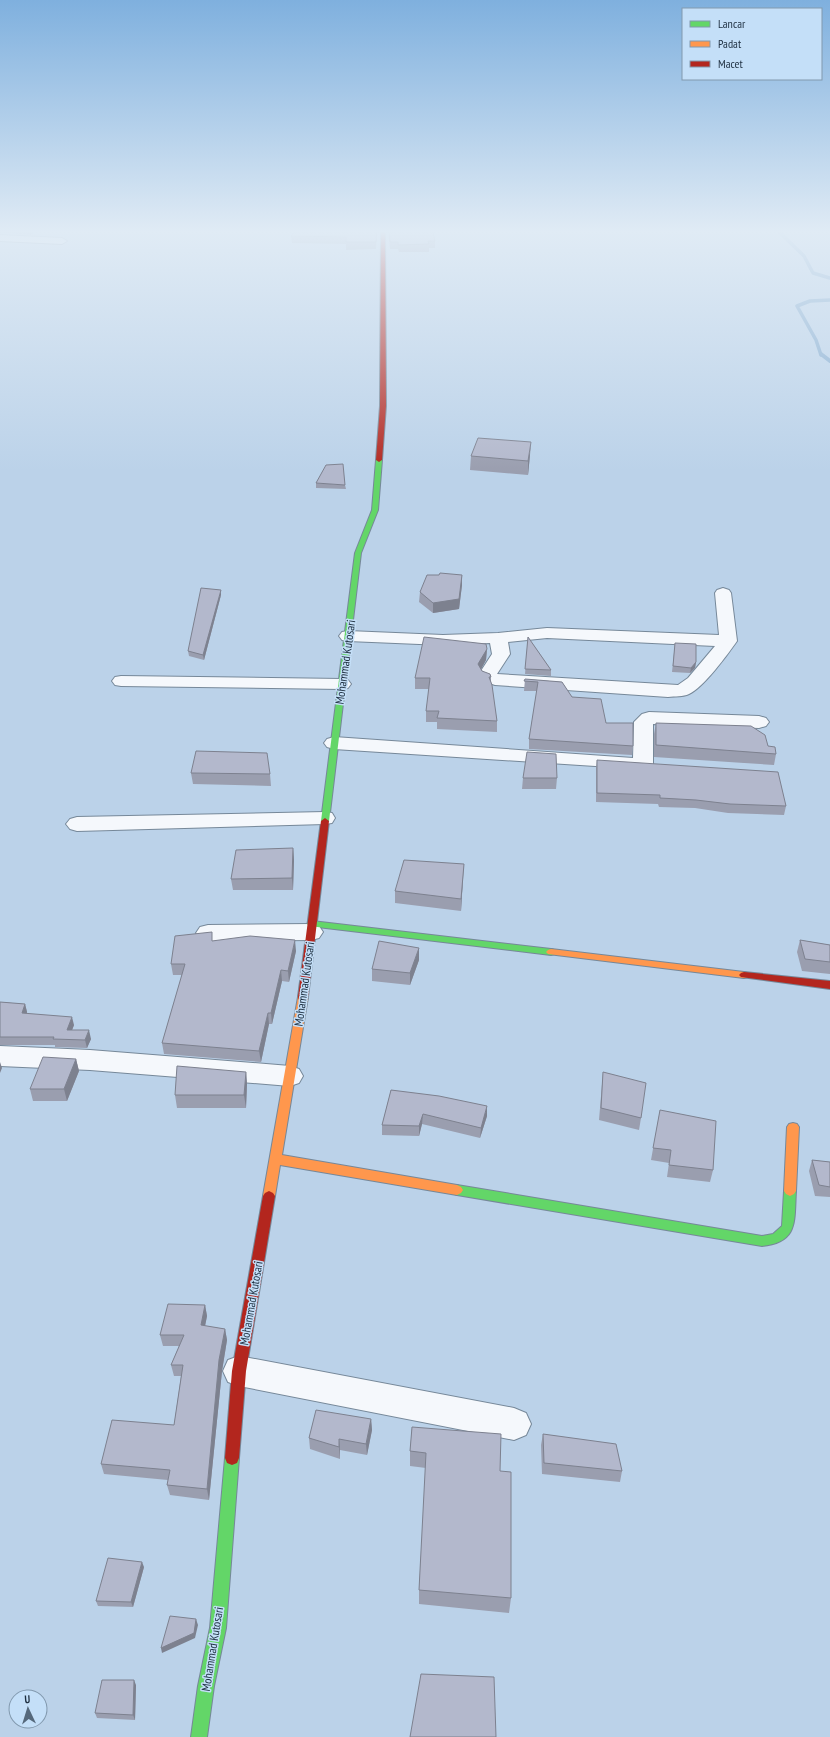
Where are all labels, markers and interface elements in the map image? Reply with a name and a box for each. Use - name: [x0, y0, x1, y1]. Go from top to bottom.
- legend: [682, 8, 822, 80]
- text: Lancar: [718, 16, 746, 31]
- text: Padat: [718, 36, 742, 51]
- text: Macet: [718, 56, 743, 71]
- street label: Mohammad Kutosari: [332, 619, 358, 705]
- street label: Mohammad Kutosari: [291, 941, 317, 1027]
- street label: Mohammad Kutosari: [236, 1260, 266, 1346]
- street label: Mohammad Kutosari: [198, 1606, 226, 1692]
- north arrow: [8, 1689, 48, 1729]
- text: U: [24, 1692, 31, 1706]

